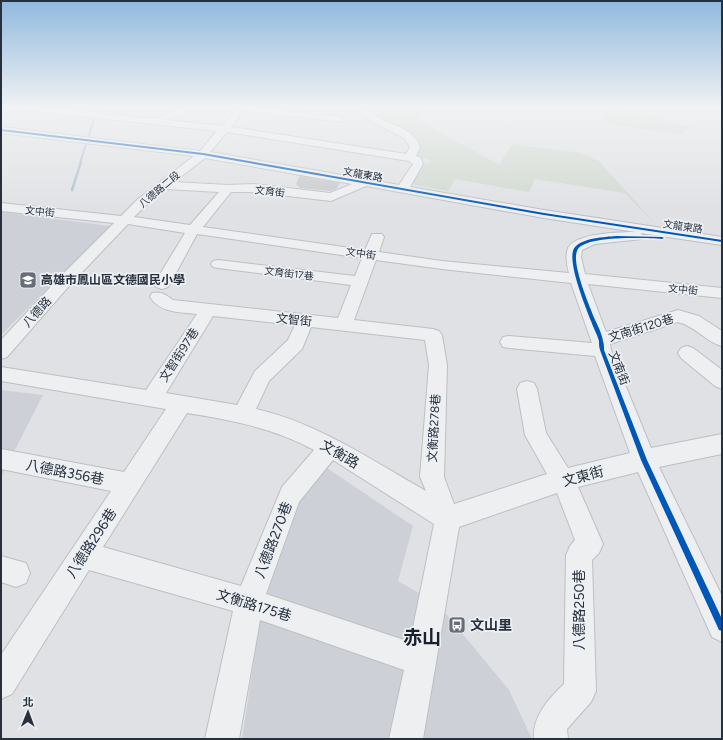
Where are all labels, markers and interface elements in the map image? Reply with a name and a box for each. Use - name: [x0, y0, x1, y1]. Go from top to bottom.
- street label: 文龍東路: [342, 165, 384, 184]
- street label: 八德路二段: [136, 168, 183, 210]
- street label: 文育街: [254, 183, 286, 200]
- street label: 文中街: [24, 203, 56, 220]
- street label: 文龍東路: [662, 217, 704, 236]
- street label: 文中街: [345, 245, 377, 262]
- street label: 文育街17巷: [264, 264, 314, 283]
- school or university icon: 高雄市鳳山區文德國民小學: [18, 270, 38, 290]
- place label: 高雄市鳳山區文德國民小學: [41, 273, 185, 287]
- street label: 文中街: [667, 282, 698, 297]
- street label: 八德路: [20, 294, 54, 330]
- street label: 文智街: [275, 311, 313, 329]
- street label: 文南街120巷: [607, 311, 675, 345]
- street label: 文智街97巷: [156, 326, 202, 384]
- street label: 文南街: [606, 349, 632, 387]
- street label: 文衡路278巷: [425, 393, 443, 463]
- street label: 文衡路: [317, 437, 362, 472]
- street label: 八德路356巷: [24, 457, 106, 488]
- street label: 文東街: [561, 463, 606, 490]
- street label: 八德路270巷: [251, 500, 296, 581]
- street label: 八德路296巷: [63, 505, 120, 581]
- street label: 八德路250巷: [571, 570, 588, 650]
- street label: 文衡路175巷: [214, 586, 293, 625]
- bus stop icon: 文山里: [447, 615, 467, 635]
- place label: 文山里: [470, 617, 512, 634]
- district label: 赤山: [403, 626, 441, 649]
- north arrow: [8, 692, 48, 732]
- text: 北: [23, 696, 34, 709]

